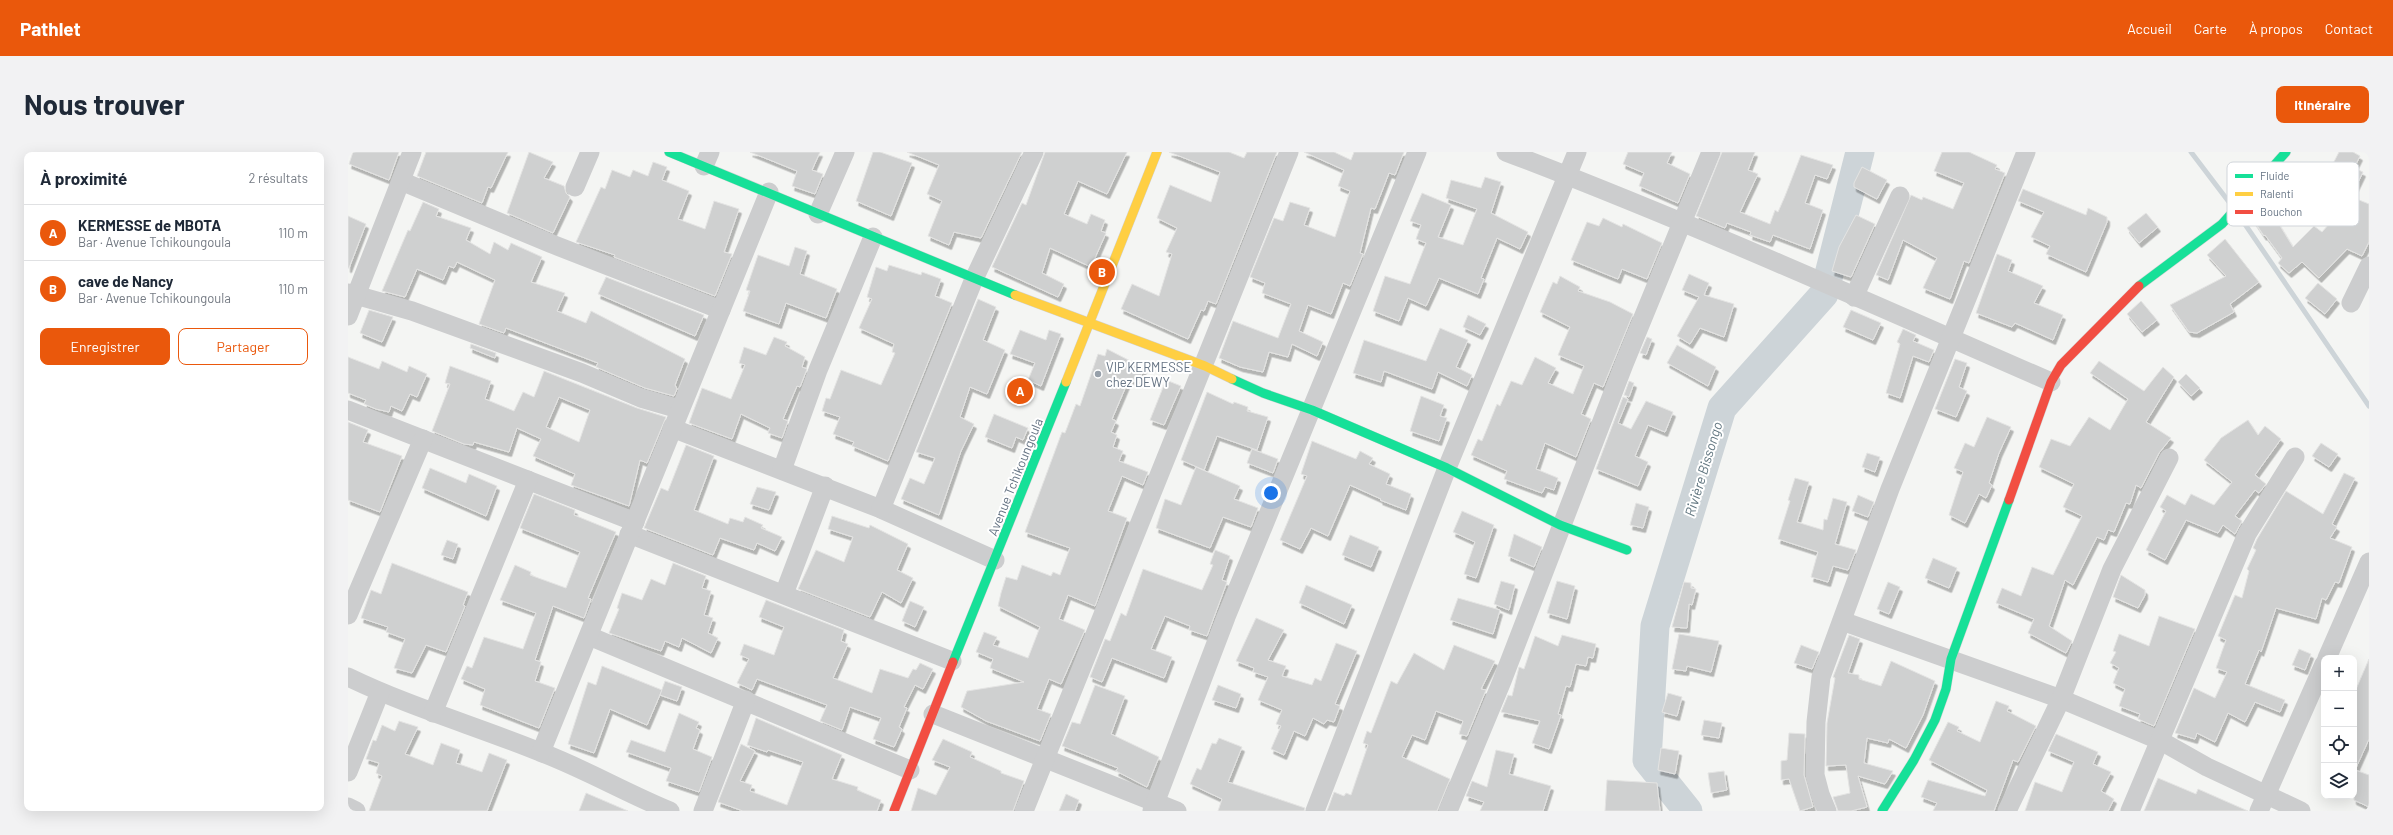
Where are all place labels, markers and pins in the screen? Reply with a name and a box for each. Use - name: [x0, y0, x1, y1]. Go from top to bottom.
- pin: B: [1089, 257, 1115, 287]
- place label: VIP KERMESSE chez DEWY: [1106, 359, 1191, 390]
- marker: VIP KERMESSE chez DEWY: [1093, 369, 1103, 379]
- pin: A: [1007, 376, 1033, 406]

